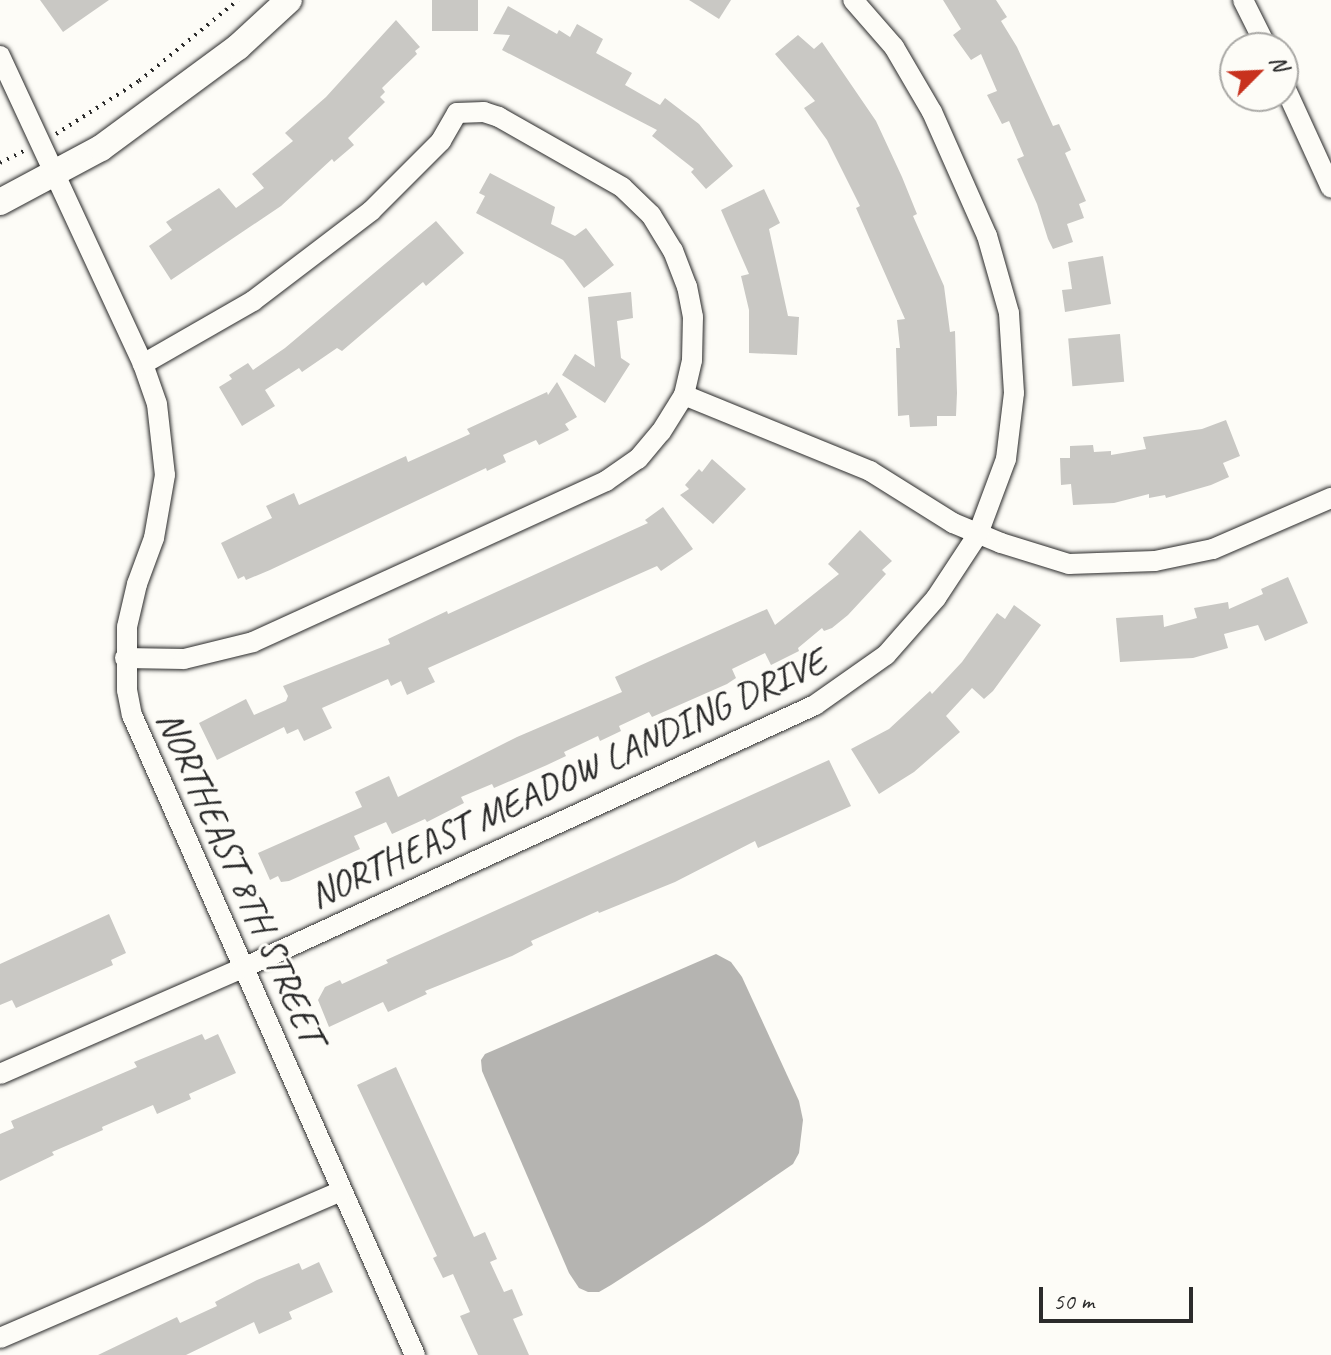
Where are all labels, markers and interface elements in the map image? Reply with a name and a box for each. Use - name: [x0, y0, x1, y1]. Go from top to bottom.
- north arrow: [1219, 32, 1299, 112]
- text: N: [1264, 51, 1295, 75]
- street label: NORTHEAST MEADOW LANDING DRIVE: [302, 638, 832, 918]
- street label: NORTHEAST 8TH STREET: [147, 704, 335, 1050]
- scale bar: [1043, 1271, 1197, 1321]
- text: 50 m: [1053, 1286, 1094, 1316]

